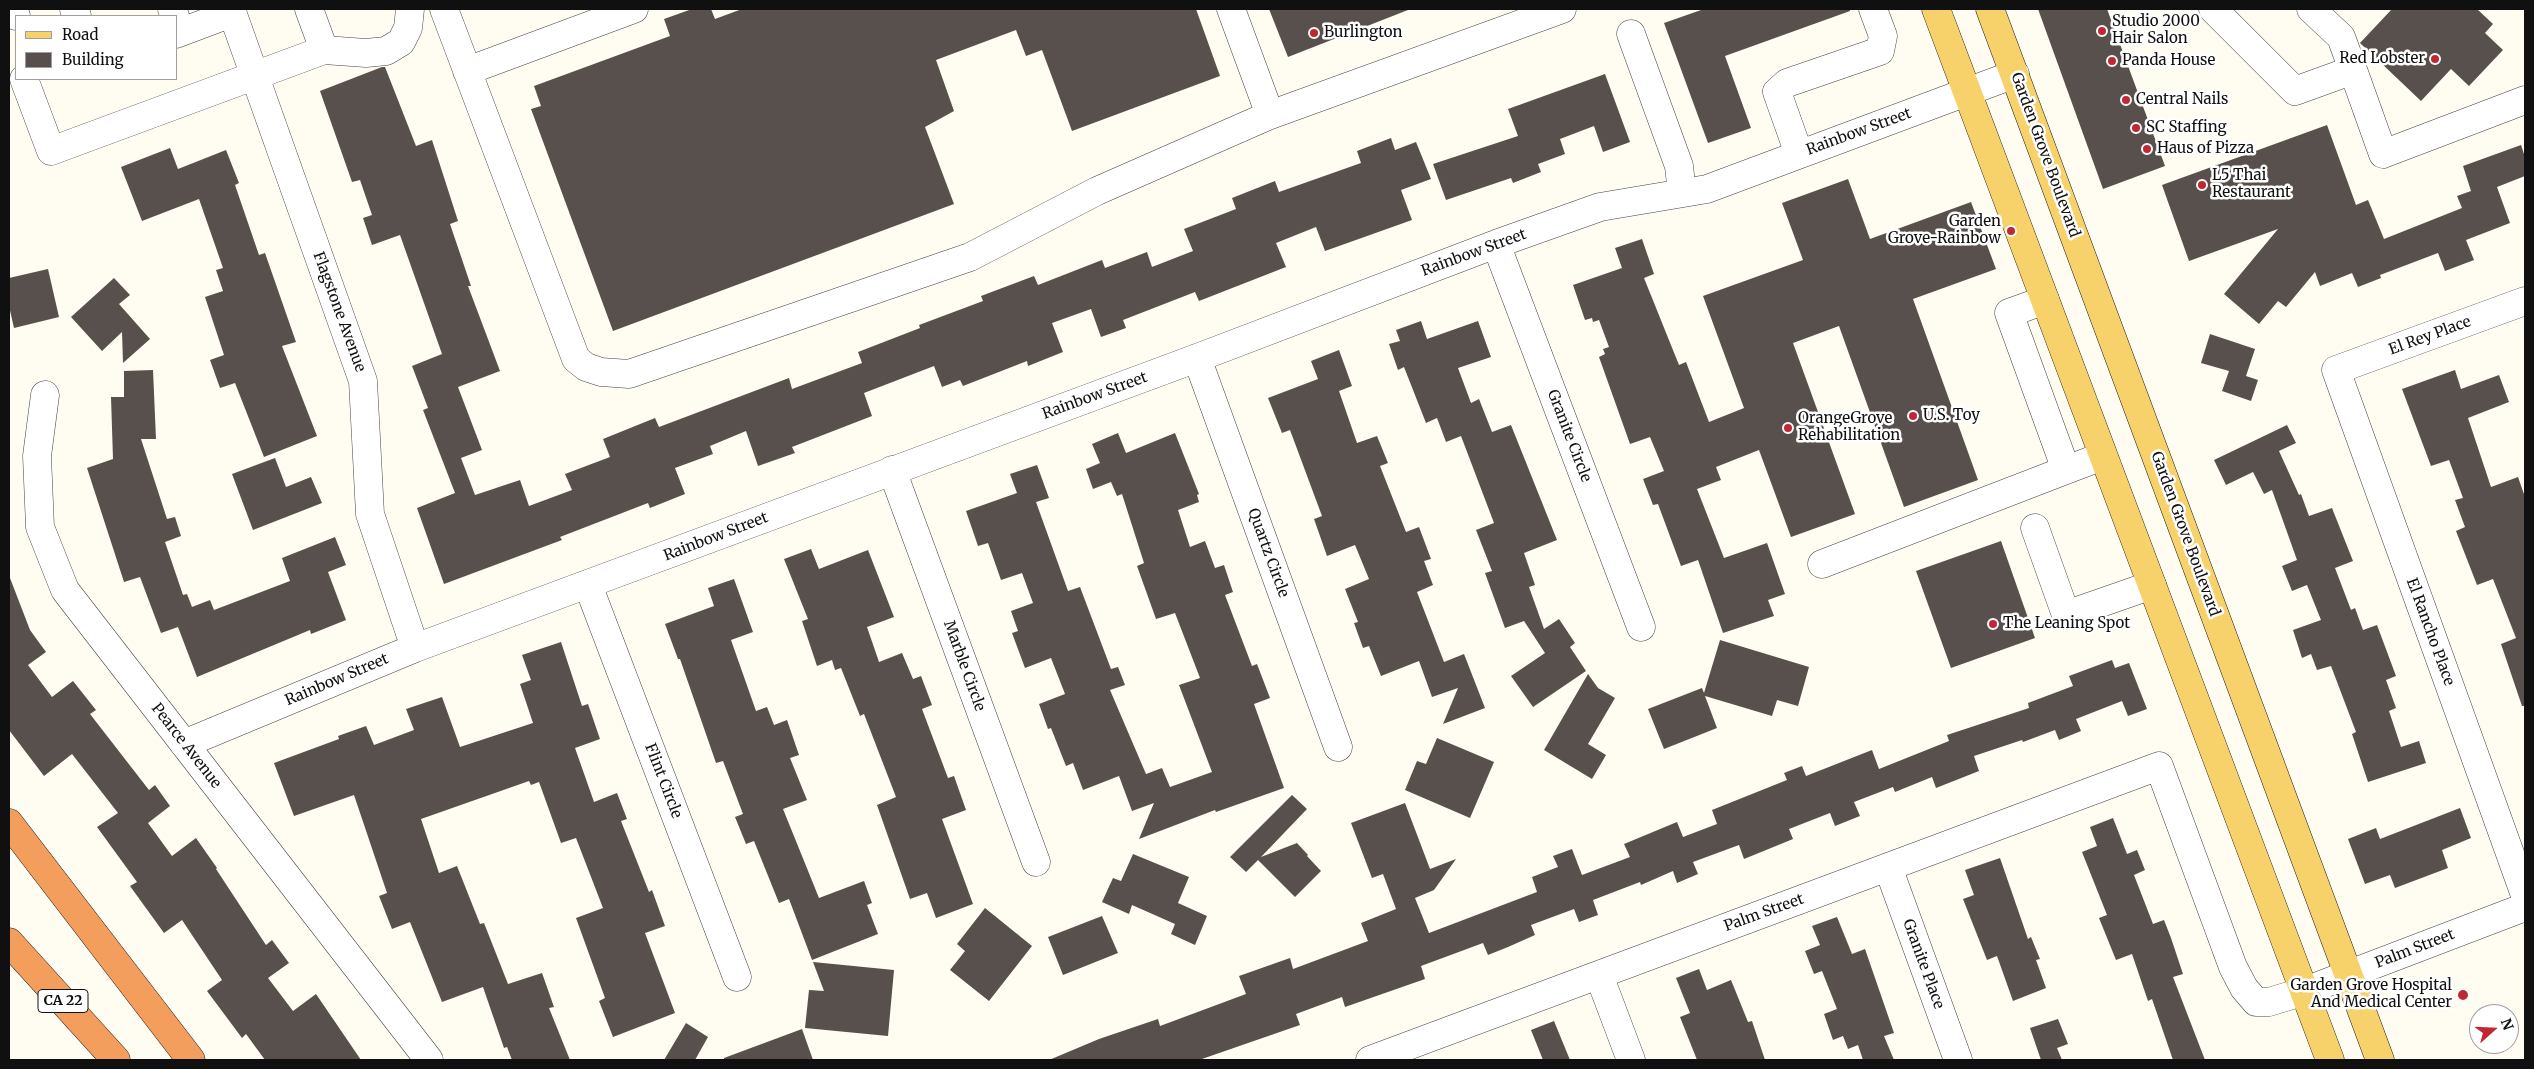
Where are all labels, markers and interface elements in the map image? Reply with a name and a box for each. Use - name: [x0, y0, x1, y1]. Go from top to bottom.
- place label: Studio 2000 Hair Salon: [2112, 13, 2200, 48]
- legend: [15, 15, 178, 80]
- place label: Burlington: [1324, 24, 1402, 42]
- text: Road: [62, 25, 98, 44]
- marker: Studio 2000 Hair Salon: [2096, 25, 2108, 37]
- marker: Burlington: [1308, 27, 1320, 39]
- text: Building: [62, 50, 124, 69]
- place label: Red Lobster: [2339, 50, 2425, 68]
- place label: Panda House: [2122, 52, 2215, 70]
- marker: Red Lobster: [2429, 53, 2441, 65]
- marker: Panda House: [2106, 55, 2118, 67]
- street label: Garden Grove Boulevard: [2007, 70, 2083, 240]
- place label: Central Nails: [2136, 91, 2228, 109]
- marker: Central Nails: [2120, 94, 2132, 106]
- street label: Rainbow Street: [1804, 105, 1914, 159]
- place label: SC Staffing: [2146, 119, 2227, 137]
- marker: SC Staffing: [2130, 122, 2142, 134]
- place label: Haus of Pizza: [2157, 140, 2254, 158]
- marker: Haus of Pizza: [2141, 143, 2153, 155]
- place label: L5 Thai Restaurant: [2212, 167, 2291, 202]
- marker: L5 Thai Restaurant: [2196, 179, 2208, 191]
- place label: Garden Grove-Rainbow: [1888, 213, 2001, 248]
- marker: Garden Grove-Rainbow: [2005, 225, 2017, 237]
- street label: Rainbow Street: [1419, 226, 1529, 280]
- street label: Flagstone Avenue: [309, 249, 369, 375]
- street label: El Rey Place: [2387, 313, 2473, 359]
- street label: Rainbow Street: [1040, 369, 1150, 423]
- street label: Granite Circle: [1543, 387, 1595, 485]
- place label: U.S. Toy: [1923, 407, 1980, 425]
- place label: OrangeGrove Rehabilitation: [1798, 410, 1900, 445]
- marker: U.S. Toy: [1907, 410, 1919, 422]
- marker: OrangeGrove Rehabilitation: [1782, 422, 1794, 434]
- street label: Garden Grove Boulevard: [2147, 449, 2223, 619]
- street label: Quartz Circle: [1244, 506, 1292, 600]
- street label: Rainbow Street: [661, 509, 771, 565]
- street label: El Rancho Place: [2402, 576, 2458, 688]
- place label: The Leaning Spot: [2003, 615, 2130, 633]
- street label: Marble Circle: [939, 618, 989, 714]
- marker: The Leaning Spot: [1987, 618, 1999, 630]
- street label: Rainbow Street: [283, 650, 391, 710]
- street label: Pearce Avenue: [147, 700, 225, 792]
- street label: Flint Circle: [641, 741, 685, 821]
- street label: Palm Street: [1722, 890, 1806, 936]
- street label: Granite Place: [1898, 917, 1948, 1011]
- street label: Palm Street: [2373, 926, 2457, 972]
- place label: Garden Grove Hospital And Medical Center: [2291, 977, 2452, 1012]
- marker: Garden Grove Hospital And Medical Center: [2456, 988, 2470, 1002]
- road number: CA 22: [38, 989, 88, 1012]
- north arrow: [2469, 1004, 2519, 1054]
- text: N: [2497, 1016, 2518, 1032]

